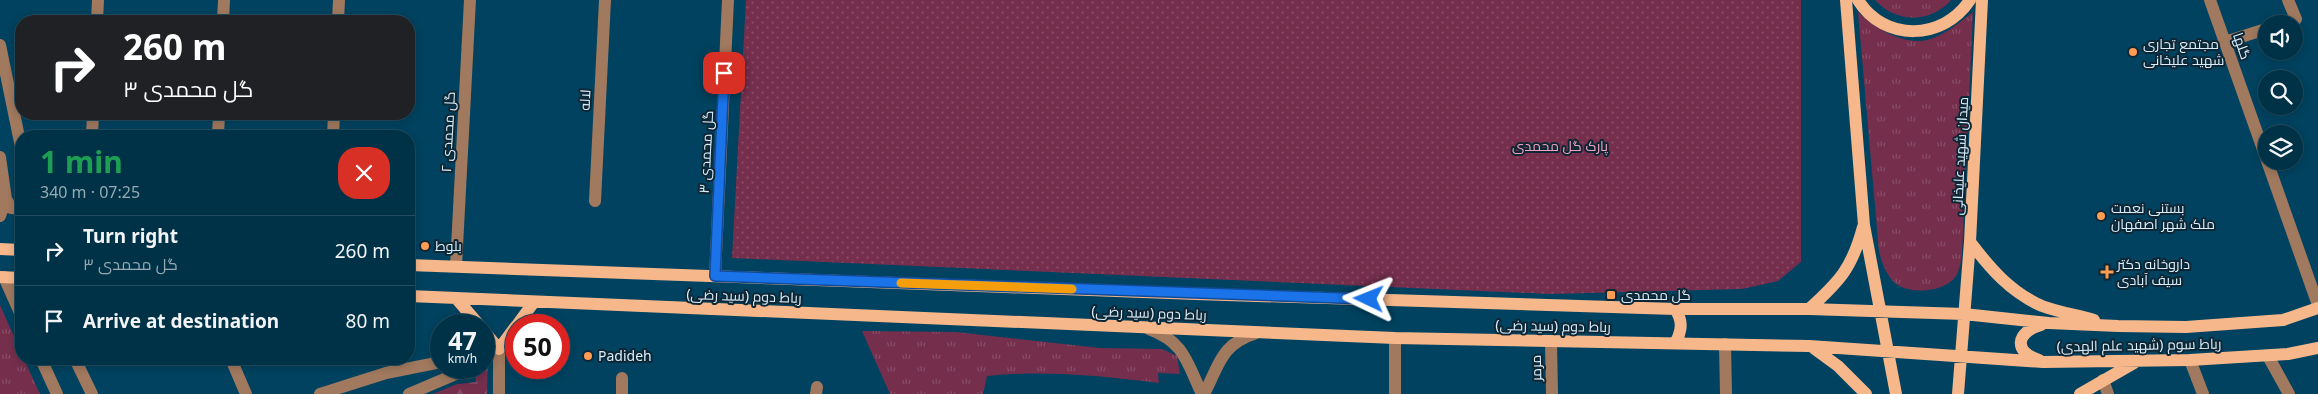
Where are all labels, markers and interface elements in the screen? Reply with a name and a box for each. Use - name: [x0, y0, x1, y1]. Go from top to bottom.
- map controls: [2258, 15, 2303, 170]
- button: sound: [2258, 15, 2303, 60]
- text: 260 m: [123, 23, 226, 70]
- street label: گلها: [2229, 30, 2256, 62]
- place label: مجتمع تجاری شهید علیخانی: [2143, 34, 2224, 69]
- icon: right: [40, 35, 105, 100]
- marker: مجتمع تجاری شهید علیخانی: [2127, 46, 2139, 58]
- pin: [703, 52, 745, 94]
- icon: arrive: [710, 59, 738, 87]
- button: search: [2258, 70, 2303, 115]
- text: گل محمدی ۳: [123, 73, 253, 103]
- street label: لاله: [574, 89, 595, 111]
- street label: گل محمدی ۲: [436, 91, 459, 173]
- street label: میدان شهید علیخانی: [1947, 96, 1972, 216]
- street label: گل محمدی ۳: [694, 110, 717, 194]
- button: layers: [2258, 125, 2303, 170]
- park label: پارک گل محمدی: [1512, 136, 1608, 156]
- text: 1 min: [40, 141, 123, 182]
- button: close: [338, 147, 390, 199]
- text: 340 m · 07:25: [40, 181, 140, 203]
- place label: بستنی نعمت ملک شهر اصفهان: [2111, 198, 2215, 233]
- marker: بستنی نعمت ملک شهر اصفهان: [2095, 210, 2107, 222]
- text: Turn right: [83, 223, 178, 249]
- place label: بلوط: [435, 236, 462, 255]
- icon: right: [40, 237, 68, 265]
- text: 260 m: [335, 238, 390, 264]
- marker: بلوط: [419, 240, 431, 252]
- text: گل محمدی ۳: [83, 253, 178, 275]
- place label: داروخانه دکتر سیف آبادی: [2116, 254, 2190, 289]
- marker: داروخانه دکتر سیف آبادی: [2101, 266, 2113, 278]
- position arrow: [1342, 272, 1394, 324]
- street label: رباط دوم (سید رضی): [686, 284, 802, 308]
- place label: گل محمدی: [1621, 285, 1691, 304]
- marker: گل محمدی: [1605, 289, 1617, 301]
- street label: رباط دوم (سید رضی): [1091, 301, 1207, 325]
- icon: arrive: [40, 307, 68, 335]
- text: Arrive at destination: [83, 308, 279, 334]
- text: 80 m: [346, 308, 390, 334]
- speed limit sign: 50: [505, 314, 570, 379]
- street label: رباط دوم (سید رضی): [1495, 315, 1611, 337]
- text: 47: [448, 323, 477, 357]
- street label: رباط سوم (شهید علم الهدی): [2056, 334, 2222, 356]
- place label: Padideh: [598, 346, 652, 365]
- text: km/h: [448, 350, 477, 367]
- marker: Padideh: [582, 350, 594, 362]
- street label: مرمر: [1526, 355, 1545, 382]

